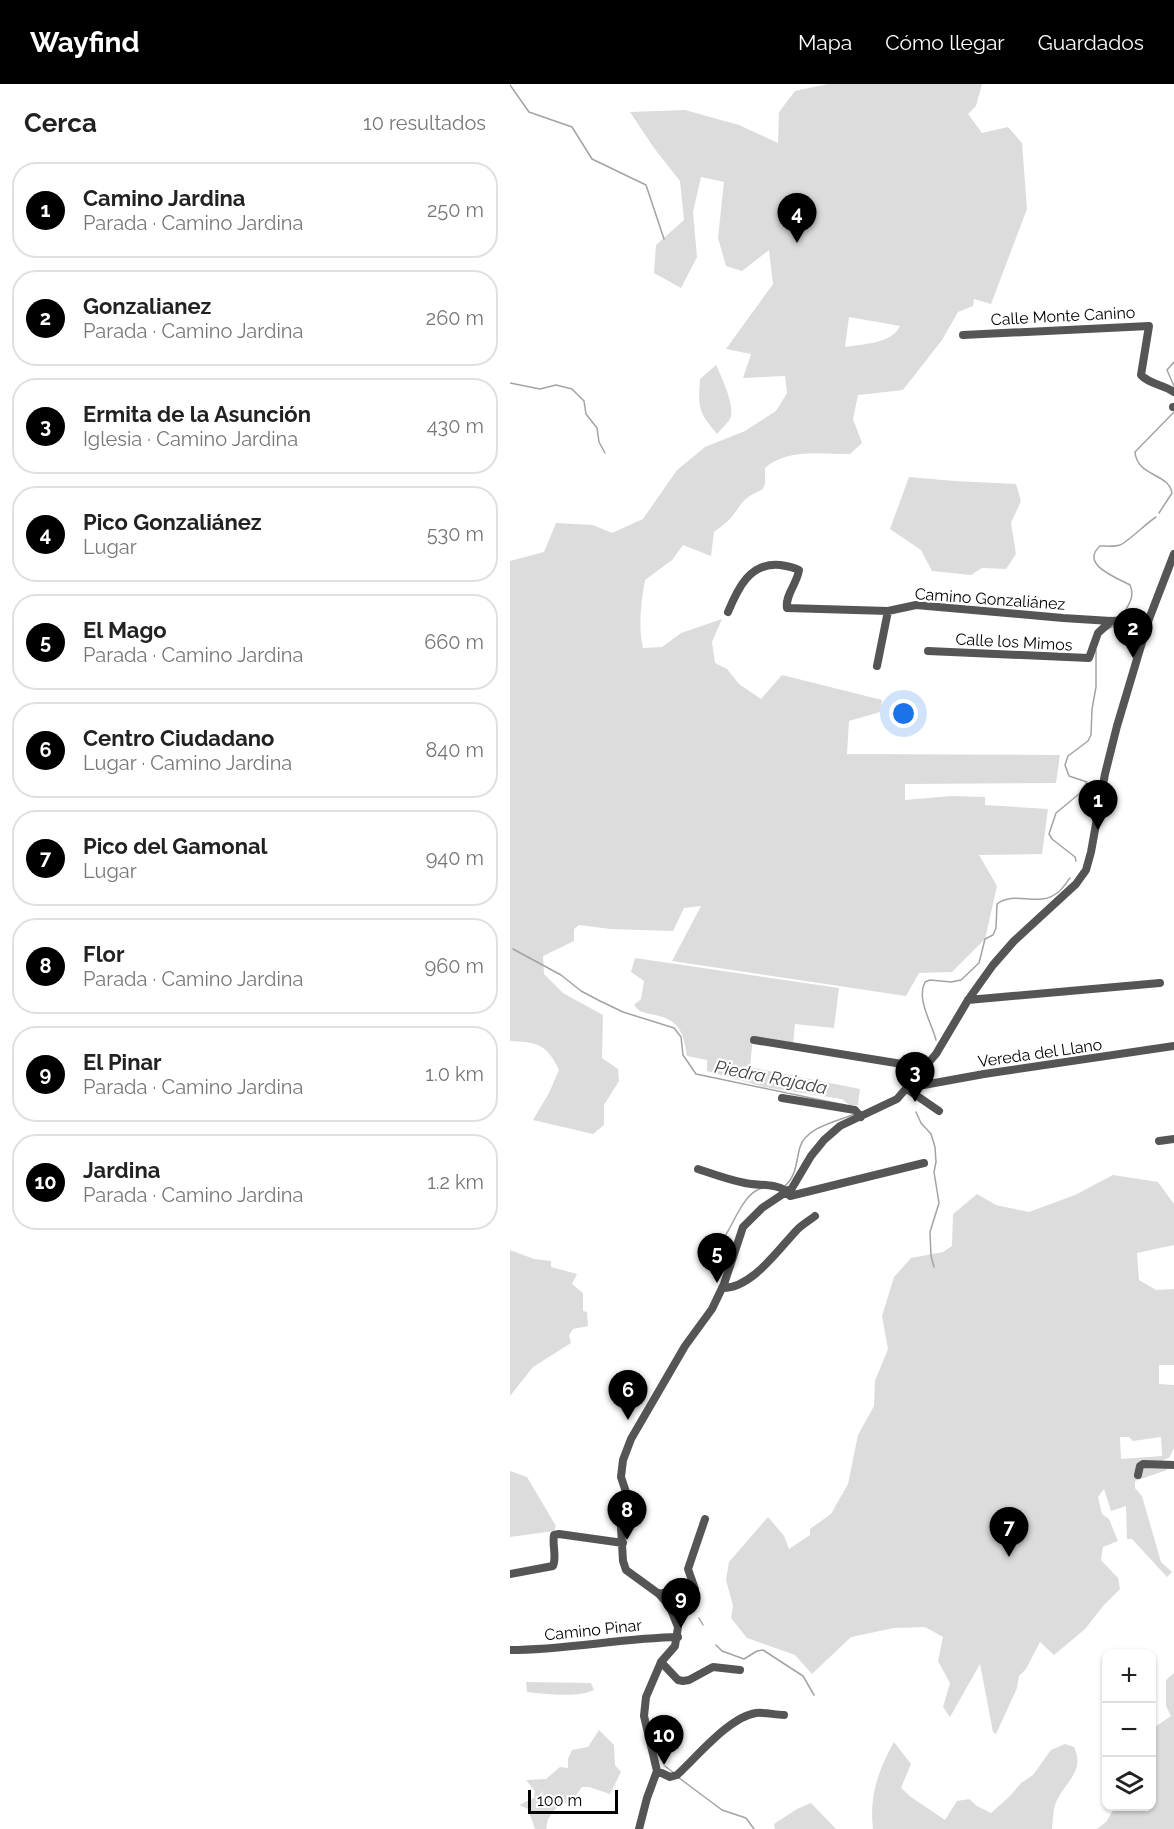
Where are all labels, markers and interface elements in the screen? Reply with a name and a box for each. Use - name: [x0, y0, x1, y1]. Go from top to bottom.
- text: Wayfind: [30, 26, 140, 59]
- text: Mapa: [798, 30, 852, 55]
- text: Cómo llegar: [885, 30, 1005, 55]
- text: Guardados: [1038, 30, 1144, 55]
- text: Cerca: [24, 108, 97, 138]
- text: 10 resultados: [363, 111, 486, 135]
- text: Camino Jardina: [83, 185, 245, 211]
- pin: 4: [778, 194, 816, 243]
- text: 1: [41, 198, 50, 222]
- text: 250 m: [427, 198, 484, 222]
- text: Parada · Camino Jardina: [83, 211, 303, 235]
- text: Gonzalianez: [83, 293, 211, 319]
- street label: Calle Monte Canino: [990, 303, 1136, 329]
- text: 2: [40, 306, 51, 330]
- text: 260 m: [426, 306, 484, 330]
- text: Parada · Camino Jardina: [83, 319, 303, 343]
- text: Ermita de la Asunción: [83, 401, 311, 427]
- text: 3: [40, 414, 51, 438]
- text: 430 m: [427, 414, 484, 438]
- text: Iglesia · Camino Jardina: [83, 427, 298, 451]
- text: Pico Gonzaliánez: [83, 509, 262, 535]
- text: 4: [40, 522, 51, 546]
- text: 530 m: [427, 522, 484, 546]
- text: Lugar: [83, 535, 137, 559]
- street label: Camino Gonzaliánez: [914, 584, 1066, 614]
- pin: 2: [1114, 608, 1152, 658]
- text: El Mago: [83, 617, 167, 643]
- street label: Calle los Mimos: [955, 629, 1073, 655]
- text: 5: [40, 630, 51, 654]
- text: 660 m: [424, 630, 484, 654]
- text: Parada · Camino Jardina: [83, 643, 303, 667]
- your location: [889, 699, 918, 728]
- text: Centro Ciudadano: [83, 725, 274, 751]
- text: 6: [39, 738, 52, 762]
- text: 840 m: [426, 738, 484, 762]
- text: Lugar · Camino Jardina: [83, 751, 292, 775]
- pin: 1: [1078, 780, 1118, 830]
- text: Pico del Gamonal: [83, 833, 268, 859]
- text: 7: [40, 846, 51, 870]
- text: 940 m: [426, 846, 484, 870]
- text: Lugar: [83, 859, 137, 883]
- text: Flor: [83, 941, 124, 967]
- text: 8: [39, 954, 52, 978]
- text: 960 m: [425, 954, 484, 978]
- text: Parada · Camino Jardina: [83, 967, 303, 991]
- street label: Vereda del Llano: [977, 1035, 1103, 1071]
- text: El Pinar: [83, 1049, 162, 1075]
- pin: 3: [896, 1052, 934, 1102]
- water label: Piedra Rajada: [713, 1056, 829, 1098]
- text: 9: [40, 1062, 51, 1086]
- text: 1.0 km: [425, 1062, 484, 1086]
- text: Parada · Camino Jardina: [83, 1075, 303, 1099]
- text: Jardina: [83, 1157, 160, 1183]
- text: 10: [34, 1170, 57, 1194]
- text: 1.2 km: [427, 1170, 484, 1194]
- text: Parada · Camino Jardina: [83, 1183, 303, 1207]
- pin: 5: [698, 1234, 736, 1283]
- pin: 6: [608, 1370, 648, 1420]
- pin: 8: [608, 1490, 646, 1540]
- pin: 7: [990, 1508, 1028, 1557]
- pin: 9: [662, 1578, 700, 1628]
- street label: Camino Pinar: [543, 1615, 643, 1645]
- map controls: [1102, 1649, 1156, 1811]
- button: +: [1102, 1649, 1156, 1703]
- button: −: [1102, 1703, 1156, 1757]
- pin: 10: [644, 1716, 684, 1765]
- button: layers: [1102, 1757, 1156, 1811]
- scale bar: [528, 1787, 618, 1814]
- text: 100 m: [537, 1791, 582, 1810]

